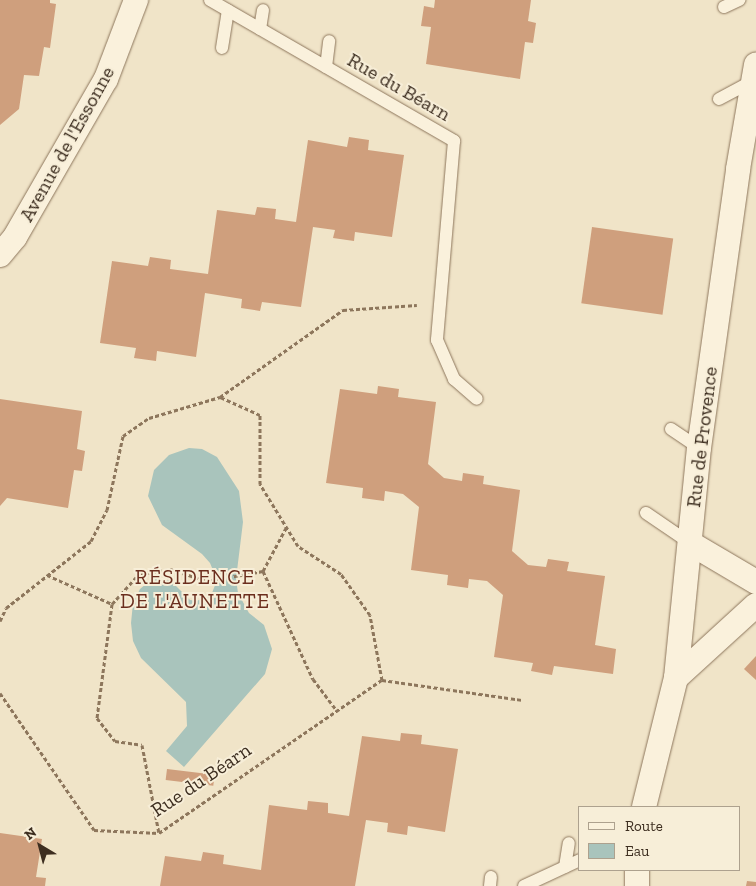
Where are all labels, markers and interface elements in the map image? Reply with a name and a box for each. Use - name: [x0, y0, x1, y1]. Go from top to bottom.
- street label: Rue du Béarn: [343, 48, 455, 126]
- street label: Avenue de l'Essonne: [14, 62, 120, 226]
- street label: Rue de Provence: [681, 365, 723, 509]
- district label: RÉSIDENCE DE L'AUNETTE: [118, 564, 272, 614]
- street label: Rue du Béarn: [147, 738, 255, 822]
- legend: [578, 806, 741, 871]
- text: Route: [625, 817, 663, 835]
- north arrow: [15, 821, 65, 871]
- text: N: [21, 824, 40, 844]
- text: Eau: [625, 842, 649, 860]

